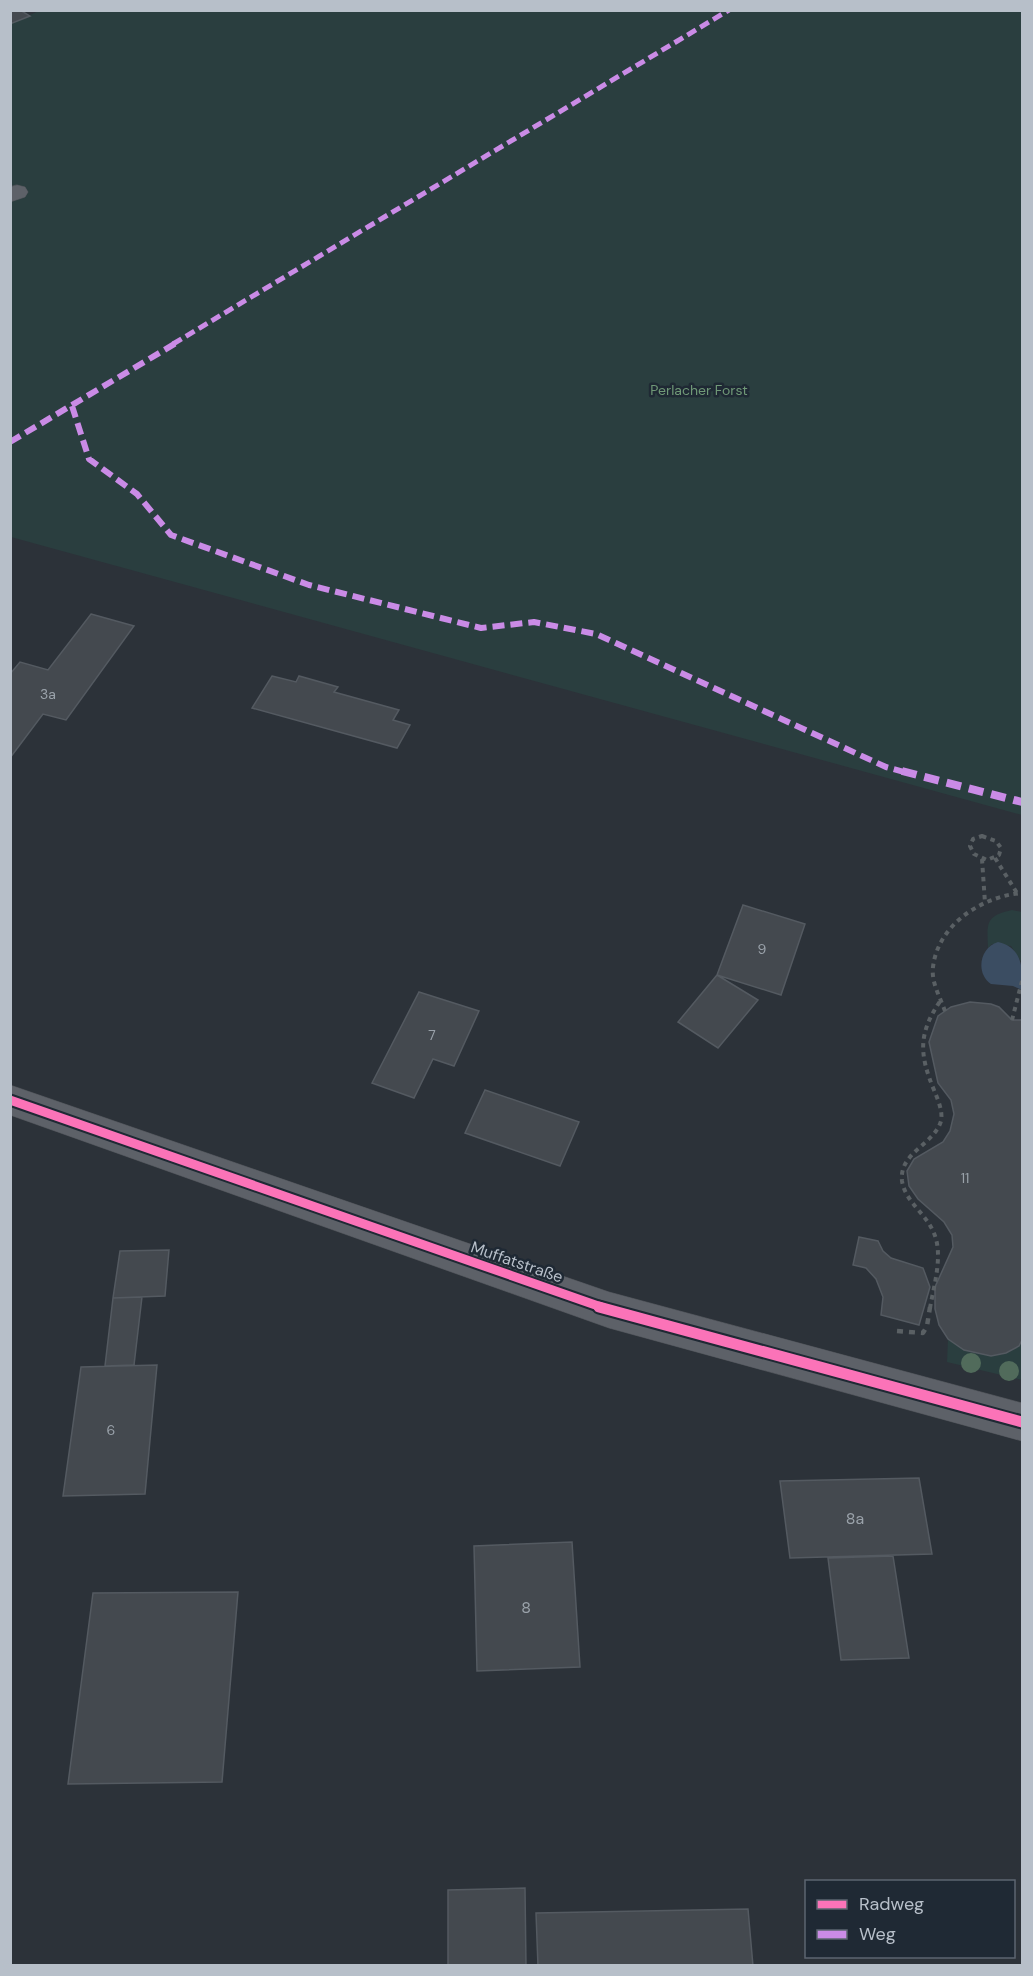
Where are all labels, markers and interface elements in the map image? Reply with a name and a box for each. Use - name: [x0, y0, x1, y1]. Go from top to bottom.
- park label: Perlacher Forst: [650, 381, 748, 399]
- house number: 3a: [40, 685, 56, 703]
- house number: 9: [758, 940, 767, 958]
- house number: 7: [428, 1026, 436, 1044]
- house number: 11: [961, 1169, 969, 1187]
- street label: Muffatstraße: [468, 1236, 566, 1288]
- house number: 6: [107, 1421, 115, 1439]
- house number: 8a: [846, 1508, 864, 1529]
- house number: 8: [521, 1597, 531, 1618]
- legend: [805, 1880, 1015, 1958]
- text: Radweg: [859, 1892, 924, 1916]
- text: Weg: [859, 1922, 896, 1946]

